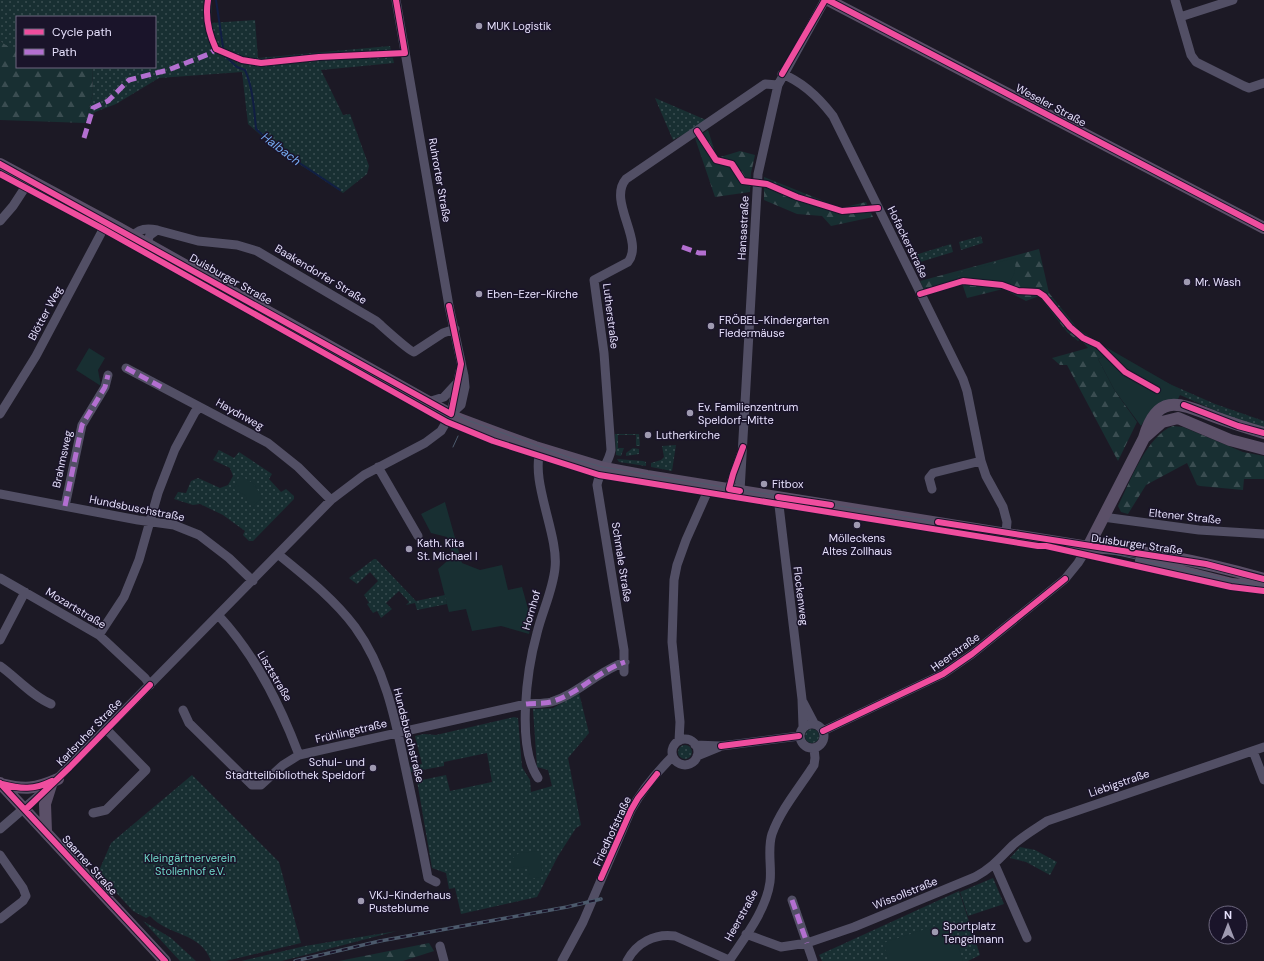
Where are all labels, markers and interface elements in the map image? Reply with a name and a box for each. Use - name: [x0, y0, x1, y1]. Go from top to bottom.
- legend: [16, 16, 156, 68]
- place label: MUK Logistik: [487, 19, 552, 33]
- marker: MUK Logistik: [474, 21, 484, 31]
- text: Cycle path: [52, 24, 112, 40]
- text: Path: [52, 44, 77, 60]
- street label: Weseler Straße: [1013, 81, 1089, 129]
- water label: Halbach: [258, 129, 304, 169]
- street label: Ruhrorter Straße: [426, 137, 454, 223]
- street label: Hansastraße: [734, 196, 752, 260]
- street label: Hofackerstraße: [885, 204, 931, 280]
- street label: Baakendorfer Straße: [273, 241, 369, 307]
- street label: Duisburger Straße: [187, 250, 275, 308]
- place label: Mr. Wash: [1195, 275, 1241, 289]
- marker: Mr. Wash: [1182, 277, 1192, 287]
- street label: Lutherstraße: [600, 282, 622, 350]
- street label: Blötter Weg: [25, 283, 65, 343]
- place label: Eben-Ezer-Kirche: [487, 287, 578, 301]
- marker: Eben-Ezer-Kirche: [474, 289, 484, 299]
- place label: FRÖBEL-Kindergarten Fledermäuse: [719, 313, 829, 340]
- marker: FRÖBEL-Kindergarten Fledermäuse: [706, 321, 716, 331]
- street label: Haydnweg: [214, 395, 266, 433]
- place label: Ev. Familienzentrum Speldorf-Mitte: [698, 400, 799, 427]
- marker: Ev. Familienzentrum Speldorf-Mitte: [685, 408, 695, 418]
- place label: Lutherkirche: [656, 428, 720, 442]
- street label: Brahmsweg: [49, 429, 75, 489]
- marker: Lutherkirche: [643, 430, 653, 440]
- place label: Fitbox: [772, 477, 804, 491]
- marker: Fitbox: [759, 479, 769, 489]
- street label: Hundsbuschstraße: [88, 492, 186, 524]
- street label: Eltener Straße: [1148, 505, 1222, 527]
- marker: Mölleckens Altes Zollhaus: [852, 520, 862, 530]
- street label: Schmale Straße: [609, 521, 635, 603]
- place label: Mölleckens Altes Zollhaus: [822, 531, 892, 558]
- street label: Duisburger Straße: [1090, 531, 1184, 557]
- place label: Kath. Kita St. Michael I: [417, 536, 478, 563]
- marker: Kath. Kita St. Michael I: [404, 544, 414, 554]
- street label: Flockenweg: [790, 566, 812, 626]
- street label: Mozartstraße: [43, 584, 109, 632]
- street label: Hornhof: [519, 588, 543, 632]
- street label: Heerstraße: [928, 630, 982, 674]
- street label: Lisztstraße: [254, 648, 296, 704]
- street label: Hundsbuschstraße: [390, 686, 428, 784]
- street label: Karlsruher Straße: [53, 695, 125, 769]
- street label: Frühlingstraße: [314, 716, 388, 746]
- place label: Schul- und Stadtteilbibliothek Speldorf: [225, 755, 365, 782]
- marker: Schul- und Stadtteilbibliothek Speldorf: [368, 763, 378, 773]
- street label: Liebigstraße: [1087, 766, 1151, 800]
- street label: Friedhofstraße: [590, 794, 634, 868]
- street label: Saarner Straße: [59, 832, 121, 898]
- park label: Kleingärtnerverein Stollenhof e.V.: [144, 851, 236, 878]
- street label: Wissollstraße: [870, 874, 940, 912]
- street label: Heerstraße: [721, 887, 761, 943]
- place label: VKJ-Kinderhaus Pusteblume: [369, 888, 451, 915]
- marker: VKJ-Kinderhaus Pusteblume: [356, 896, 366, 906]
- north arrow: [1208, 905, 1248, 945]
- text: N: [1224, 908, 1232, 922]
- place label: Sportplatz Tengelmann: [943, 919, 1004, 946]
- marker: Sportplatz Tengelmann: [930, 927, 940, 937]

